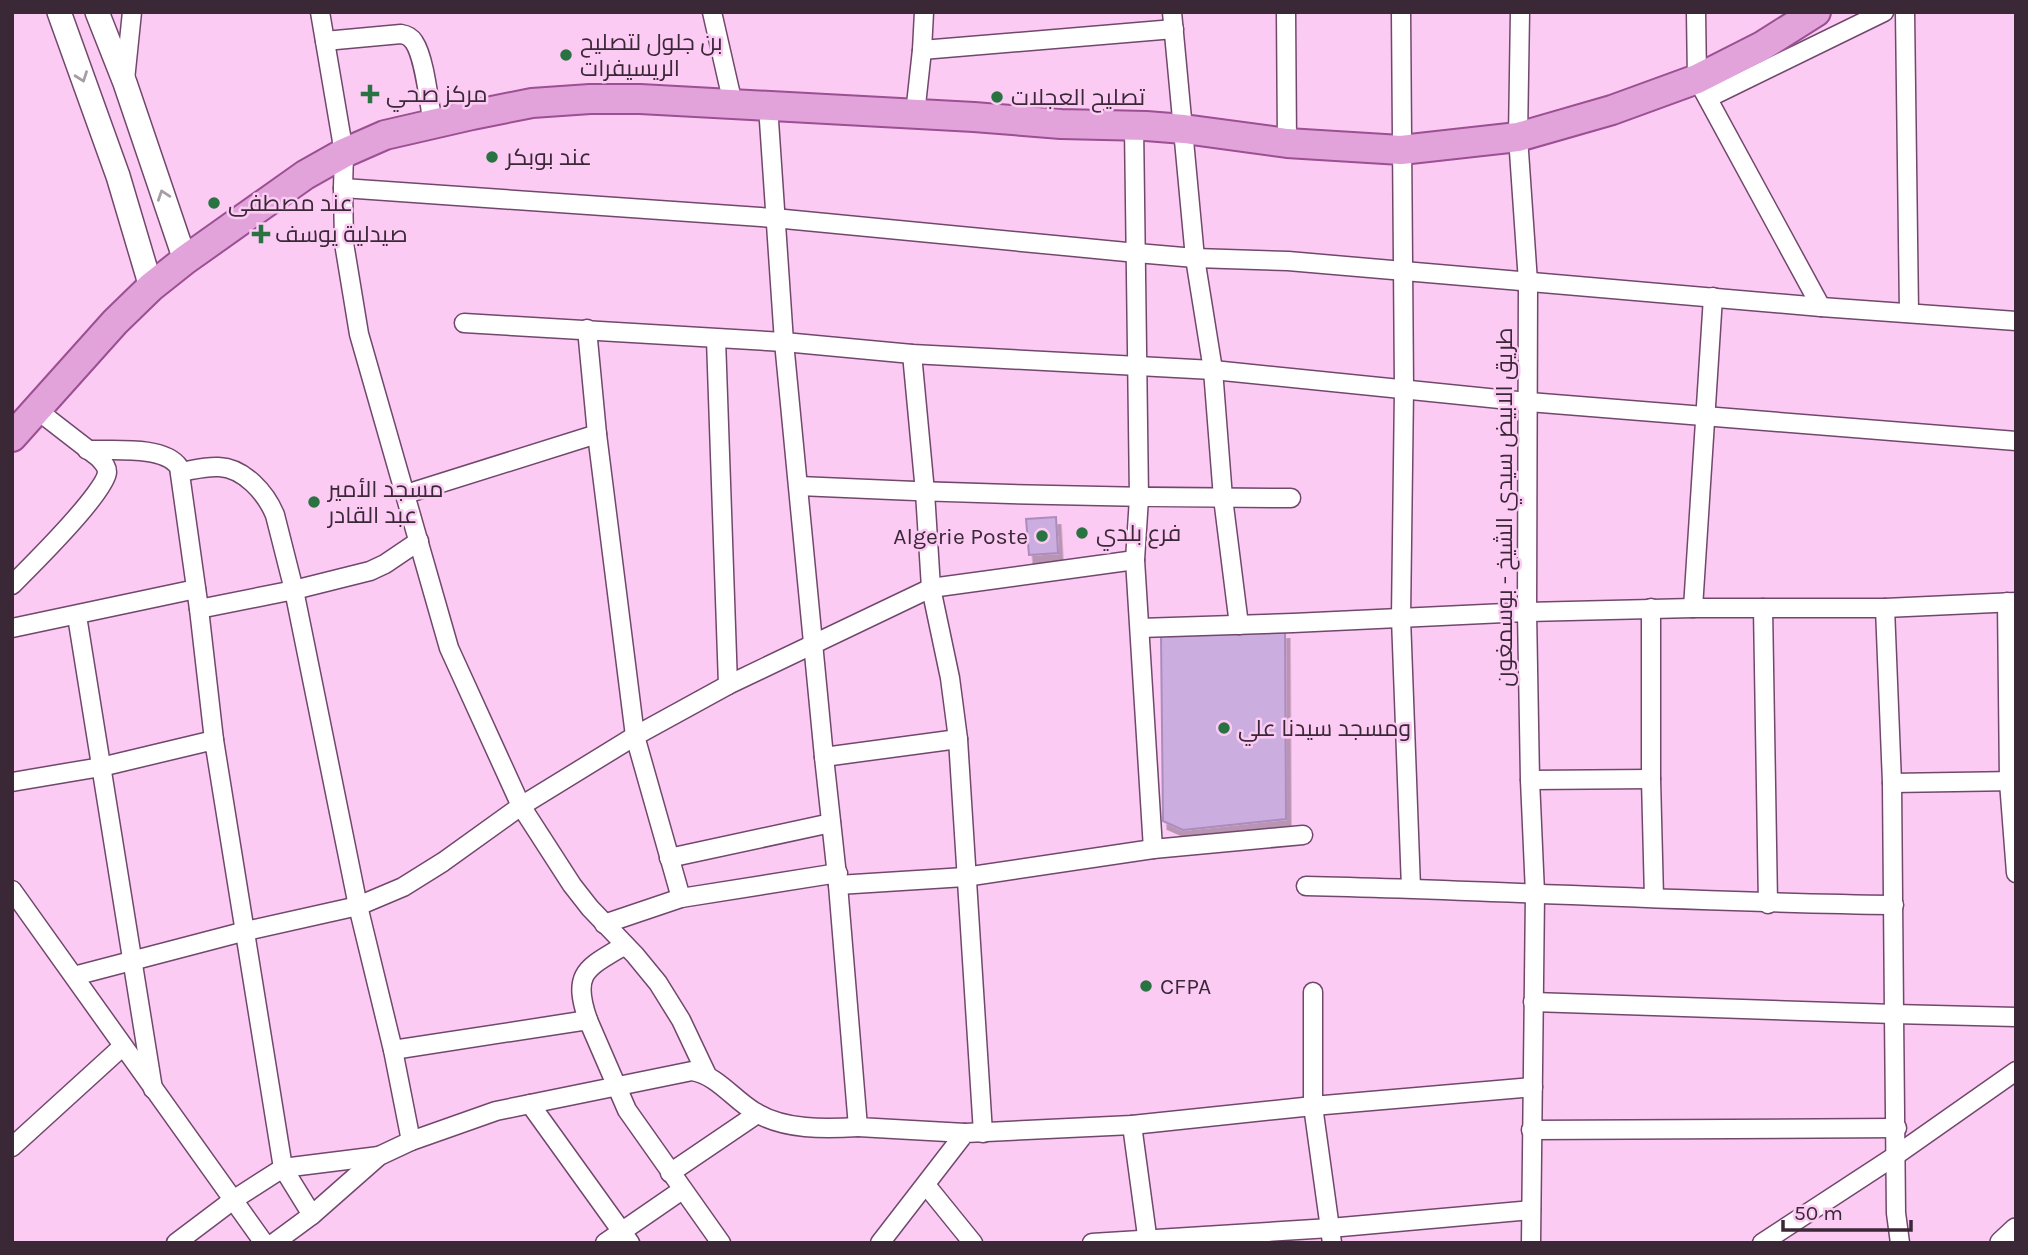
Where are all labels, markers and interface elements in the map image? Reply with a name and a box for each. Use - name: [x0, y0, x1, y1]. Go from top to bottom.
- place label: بن جلول لتصليح الريسيفرات: [580, 29, 723, 82]
- marker: بن جلول لتصليح الريسيفرات: [558, 47, 574, 63]
- one-way arrow: [74, 70, 88, 82]
- place label: مركز صحي: [386, 81, 487, 112]
- marker: مركز صحي: [360, 84, 380, 104]
- place label: تصليح العجلات: [1011, 84, 1145, 113]
- marker: تصليح العجلات: [989, 89, 1005, 105]
- place label: عند بوبكر: [504, 144, 592, 171]
- marker: عند بوبكر: [484, 149, 500, 165]
- one-way arrow: [157, 190, 171, 202]
- place label: عند مصطفى: [228, 190, 353, 217]
- marker: عند مصطفى: [206, 195, 222, 211]
- place label: صيدلية يوسف: [275, 221, 408, 248]
- marker: صيدلية يوسف: [253, 226, 269, 242]
- street label: طريق الابيض سيدي الشيخ - بوسمغون: [1491, 327, 1522, 687]
- place label: مسجد الأمير عبد القادر: [326, 476, 444, 529]
- marker: مسجد الأمير عبد القادر: [306, 494, 322, 510]
- place label: فرع بلدي: [1096, 520, 1181, 551]
- place label: Algerie Poste: [893, 523, 1028, 550]
- marker: فرع بلدي: [1074, 525, 1090, 541]
- marker: Algerie Poste: [1034, 528, 1050, 544]
- place label: ومسجد سيدنا علي: [1238, 715, 1411, 746]
- marker: ومسجد سيدنا علي: [1216, 720, 1232, 736]
- place label: CFPA: [1160, 973, 1211, 1000]
- marker: CFPA: [1138, 978, 1154, 994]
- scale bar: [1783, 1188, 1911, 1232]
- text: 50 m: [1794, 1201, 1843, 1225]

